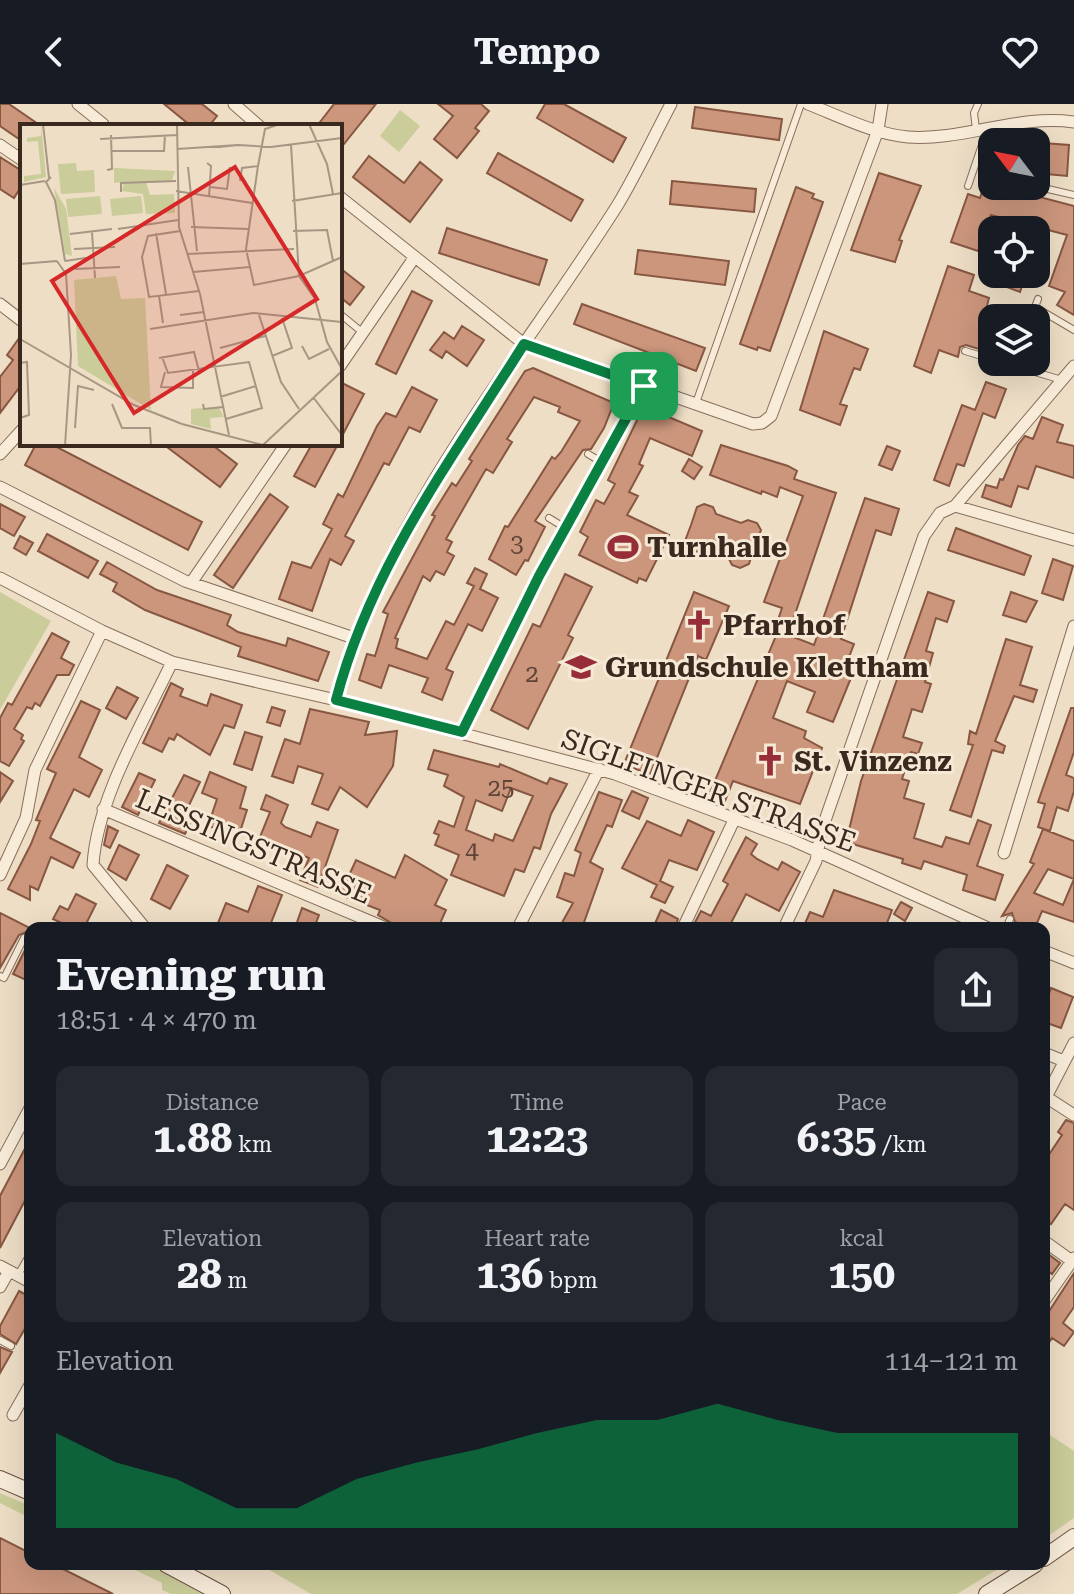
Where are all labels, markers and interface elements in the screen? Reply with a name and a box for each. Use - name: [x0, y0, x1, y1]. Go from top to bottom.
- icon: back: [32, 30, 76, 74]
- icon: heart: [998, 30, 1042, 74]
- text: Tempo: [474, 31, 600, 73]
- inset map: [20, 124, 342, 446]
- north arrow: [978, 128, 1050, 200]
- map controls: [978, 128, 1050, 376]
- button: locate: [978, 216, 1050, 288]
- button: layers: [978, 304, 1050, 376]
- pin: [610, 352, 678, 420]
- icon: arrive: [622, 364, 666, 408]
- house number: 3: [510, 530, 524, 558]
- sports icon: Turnhalle: [606, 530, 640, 564]
- place label: Turnhalle: [647, 531, 787, 564]
- church icon: Pfarrhof: [682, 608, 716, 642]
- place label: Pfarrhof: [723, 609, 846, 642]
- school or university icon: Grundschule Klettham: [564, 650, 598, 684]
- place label: Grundschule Klettham: [605, 651, 929, 684]
- house number: 2: [525, 660, 539, 688]
- street label: SIGLFINGER STRASSE: [557, 722, 861, 859]
- church icon: St. Vinzenz: [753, 744, 787, 778]
- place label: St. Vinzenz: [794, 745, 952, 778]
- house number: 25: [488, 774, 514, 802]
- street label: LESSINGSTRASSE: [131, 782, 377, 911]
- house number: 4: [465, 837, 479, 865]
- button: share: [934, 948, 1018, 1032]
- text: Evening run: [56, 949, 326, 1001]
- text: 18:51 · 4 × 470 m: [56, 1005, 257, 1035]
- text: Distance: [166, 1090, 259, 1115]
- text: Time: [510, 1090, 564, 1115]
- text: Pace: [837, 1090, 886, 1115]
- text: 1.88: [153, 1115, 232, 1162]
- text: 12:23: [486, 1115, 588, 1162]
- text: 6:35: [797, 1115, 877, 1162]
- text: km: [232, 1132, 272, 1157]
- text: /km: [877, 1132, 926, 1157]
- text: Elevation: [162, 1226, 262, 1251]
- text: Heart rate: [484, 1226, 590, 1251]
- text: kcal: [840, 1226, 884, 1251]
- text: 28: [177, 1251, 222, 1298]
- text: 136: [476, 1251, 543, 1298]
- text: 150: [828, 1251, 895, 1298]
- text: m: [222, 1268, 248, 1293]
- text: bpm: [543, 1268, 598, 1293]
- text: Elevation: [56, 1346, 174, 1376]
- text: 114–121 m: [885, 1346, 1018, 1376]

